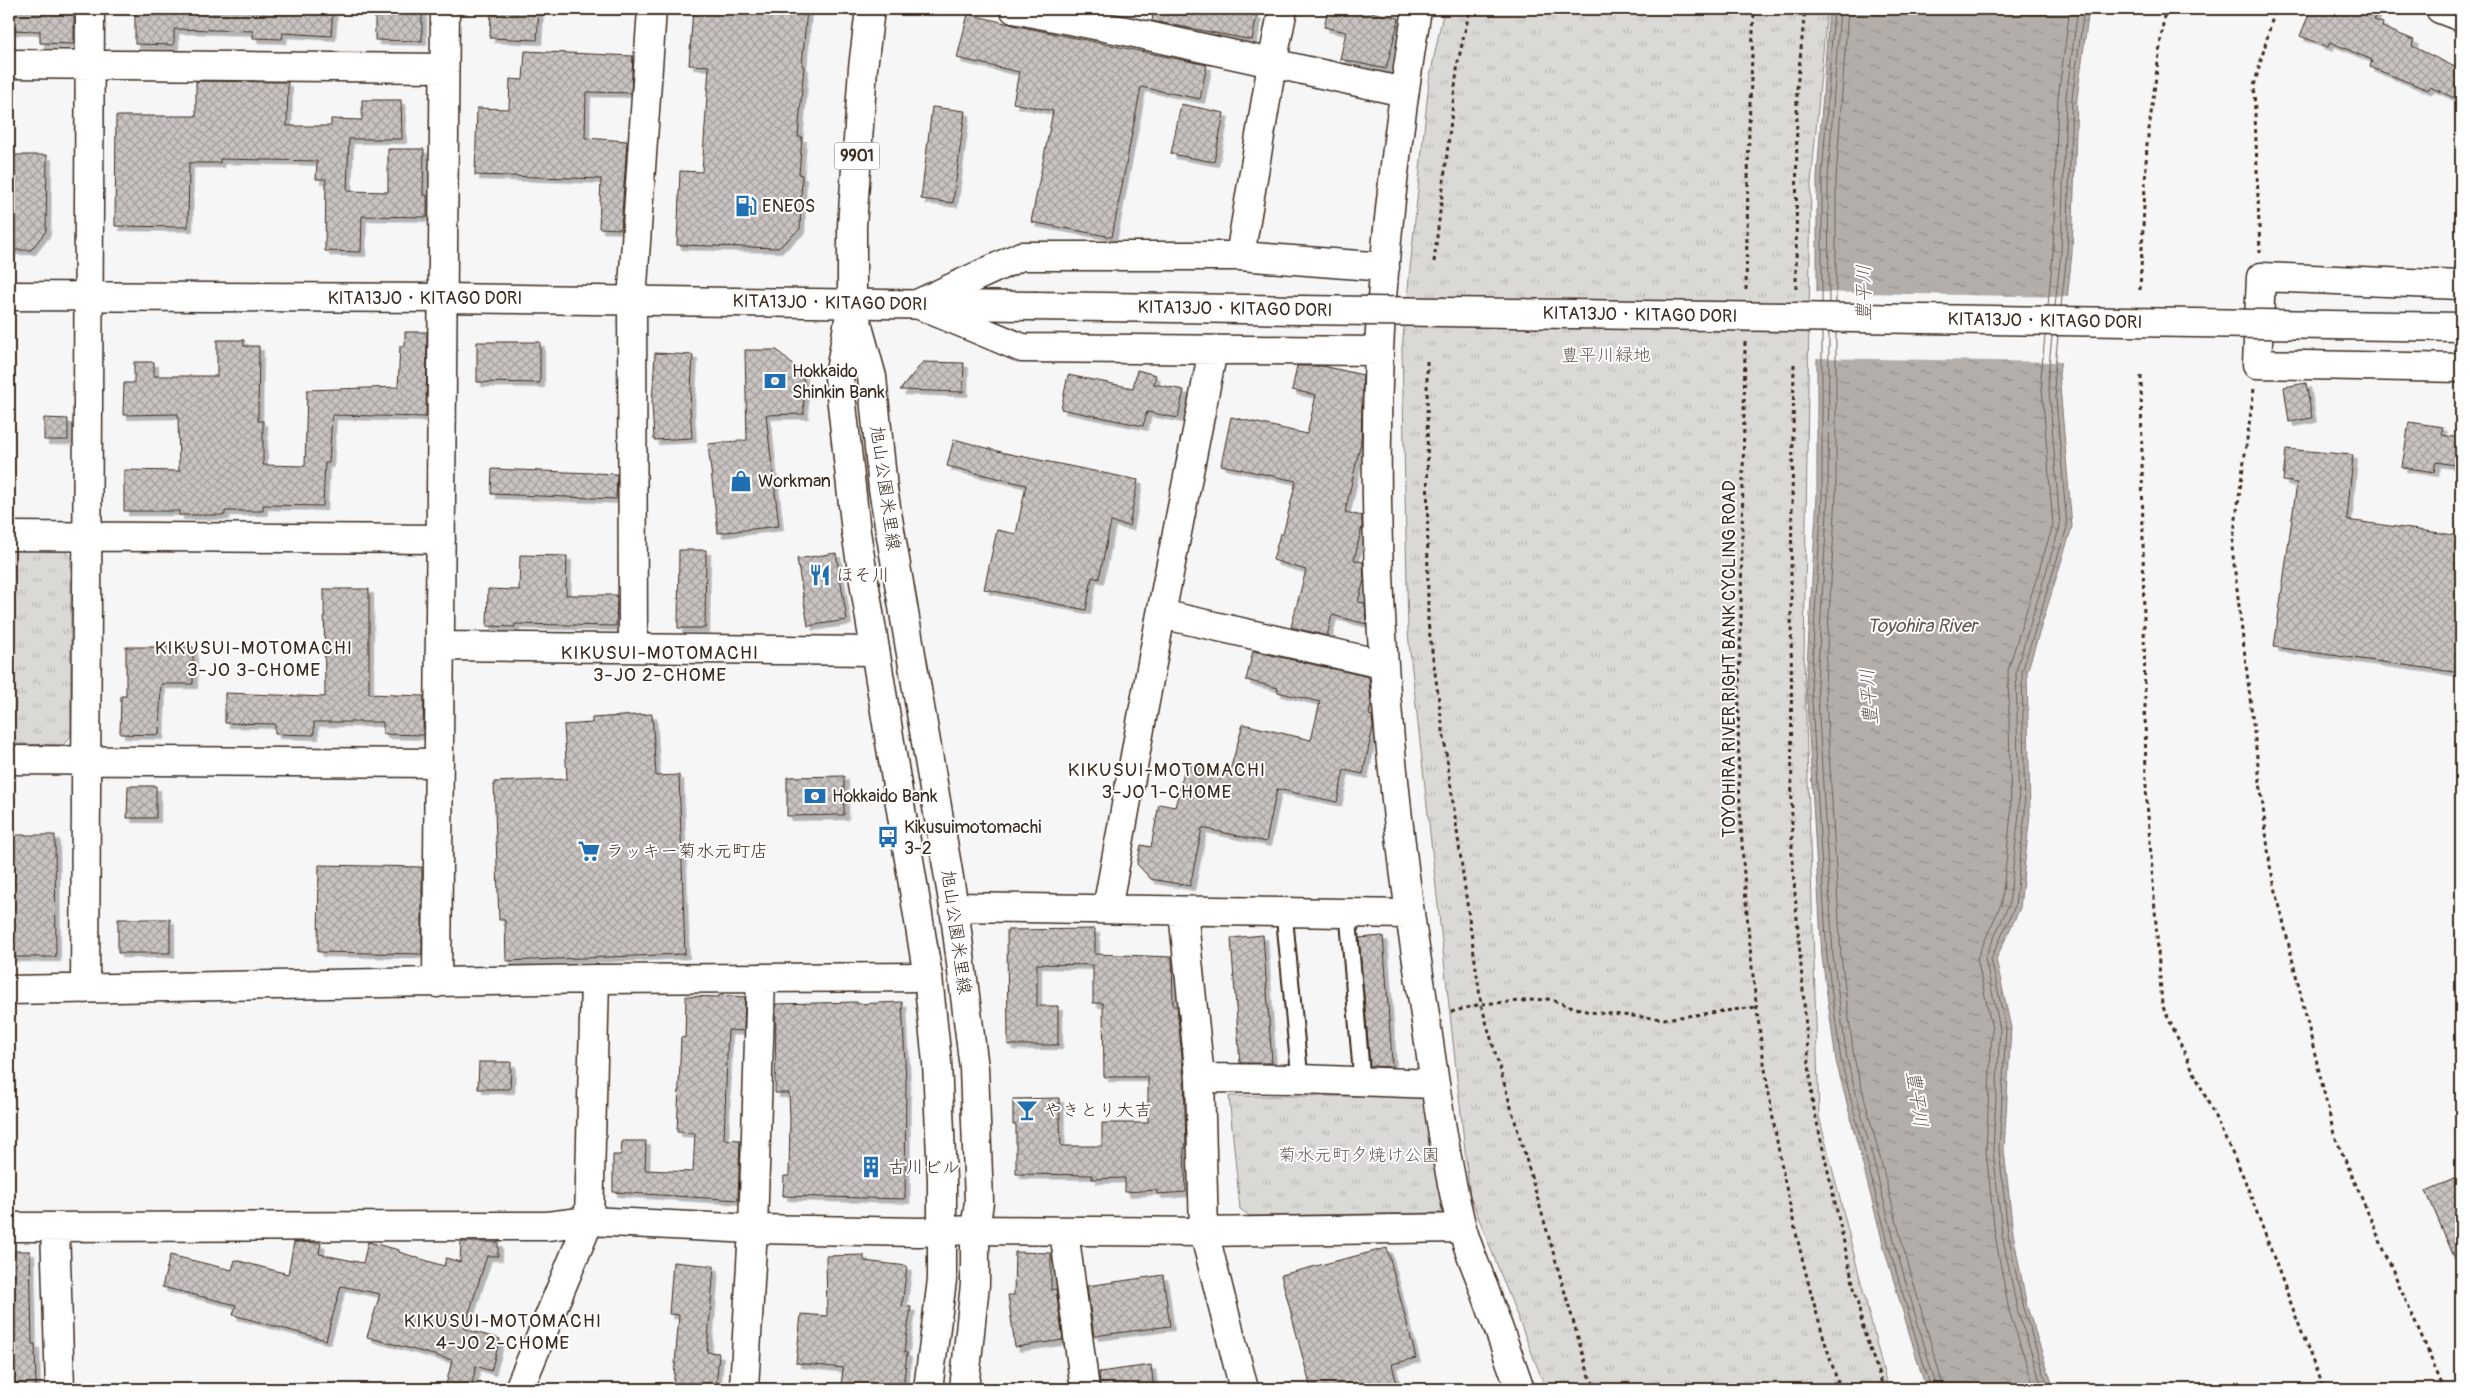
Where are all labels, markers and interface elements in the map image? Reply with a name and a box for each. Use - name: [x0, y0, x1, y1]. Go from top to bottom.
- road number: 9901: [834, 142, 880, 170]
- fuel station icon: ENEOS: [733, 193, 759, 219]
- place label: ENEOS: [762, 195, 815, 218]
- water label: 豊平川: [1852, 264, 1876, 322]
- street label: KITA13JO・KITAGO DORI: [328, 287, 522, 310]
- street label: KITA13JO・KITAGO DORI: [732, 290, 928, 316]
- street label: KITA13JO・KITAGO DORI: [1137, 296, 1333, 322]
- street label: KITA13JO・KITAGO DORI: [1542, 302, 1738, 328]
- street label: KITA13JO・KITAGO DORI: [1947, 308, 2143, 334]
- park label: 豊平川緑地: [1561, 344, 1651, 367]
- place label: Hokkaido Shinkin Bank: [792, 360, 885, 404]
- bank icon: Hokkaido Shinkin Bank: [762, 368, 788, 394]
- street label: 旭山公園米里線: [865, 424, 905, 552]
- shop icon: Workman: [728, 468, 754, 494]
- place label: Workman: [758, 470, 831, 493]
- street label: TOYOHIRA RIVER RIGHT BANK CYCLING ROAD: [1718, 480, 1741, 838]
- restaurant icon: ほそ川: [807, 562, 833, 588]
- place label: ほそ川: [836, 564, 890, 587]
- water label: Toyohira River: [1867, 614, 1979, 638]
- district label: KIKUSUI-MOTOMACHI 3-JO 3-CHOME: [155, 636, 353, 682]
- district label: KIKUSUI-MOTOMACHI 3-JO 2-CHOME: [561, 641, 759, 687]
- water label: 豊平川: [1855, 668, 1883, 726]
- district label: KIKUSUI-MOTOMACHI 3-JO 1-CHOME: [1068, 758, 1266, 804]
- bank icon: Hokkaido Bank: [802, 783, 828, 809]
- place label: Hokkaido Bank: [832, 785, 938, 808]
- place label: Kikusuimotomachi 3-2: [904, 816, 1041, 860]
- bus stop icon: Kikusuimotomachi 3-2: [875, 824, 901, 850]
- supermarket icon: ラッキー菊水元町店: [576, 838, 602, 864]
- place label: ラッキー菊水元町店: [606, 840, 768, 863]
- street label: 旭山公園米里線: [936, 868, 976, 996]
- water label: 豊平川: [1901, 1069, 1933, 1129]
- bar icon: やきとり大吉: [1014, 1097, 1040, 1123]
- place label: やきとり大吉: [1044, 1099, 1152, 1122]
- park label: 菊水元町夕焼け公園: [1278, 1144, 1440, 1167]
- building icon: 古川ビル: [858, 1154, 884, 1180]
- place label: 古川ビル: [888, 1156, 960, 1179]
- district label: KIKUSUI-MOTOMACHI 4-JO 2-CHOME: [404, 1309, 602, 1355]

